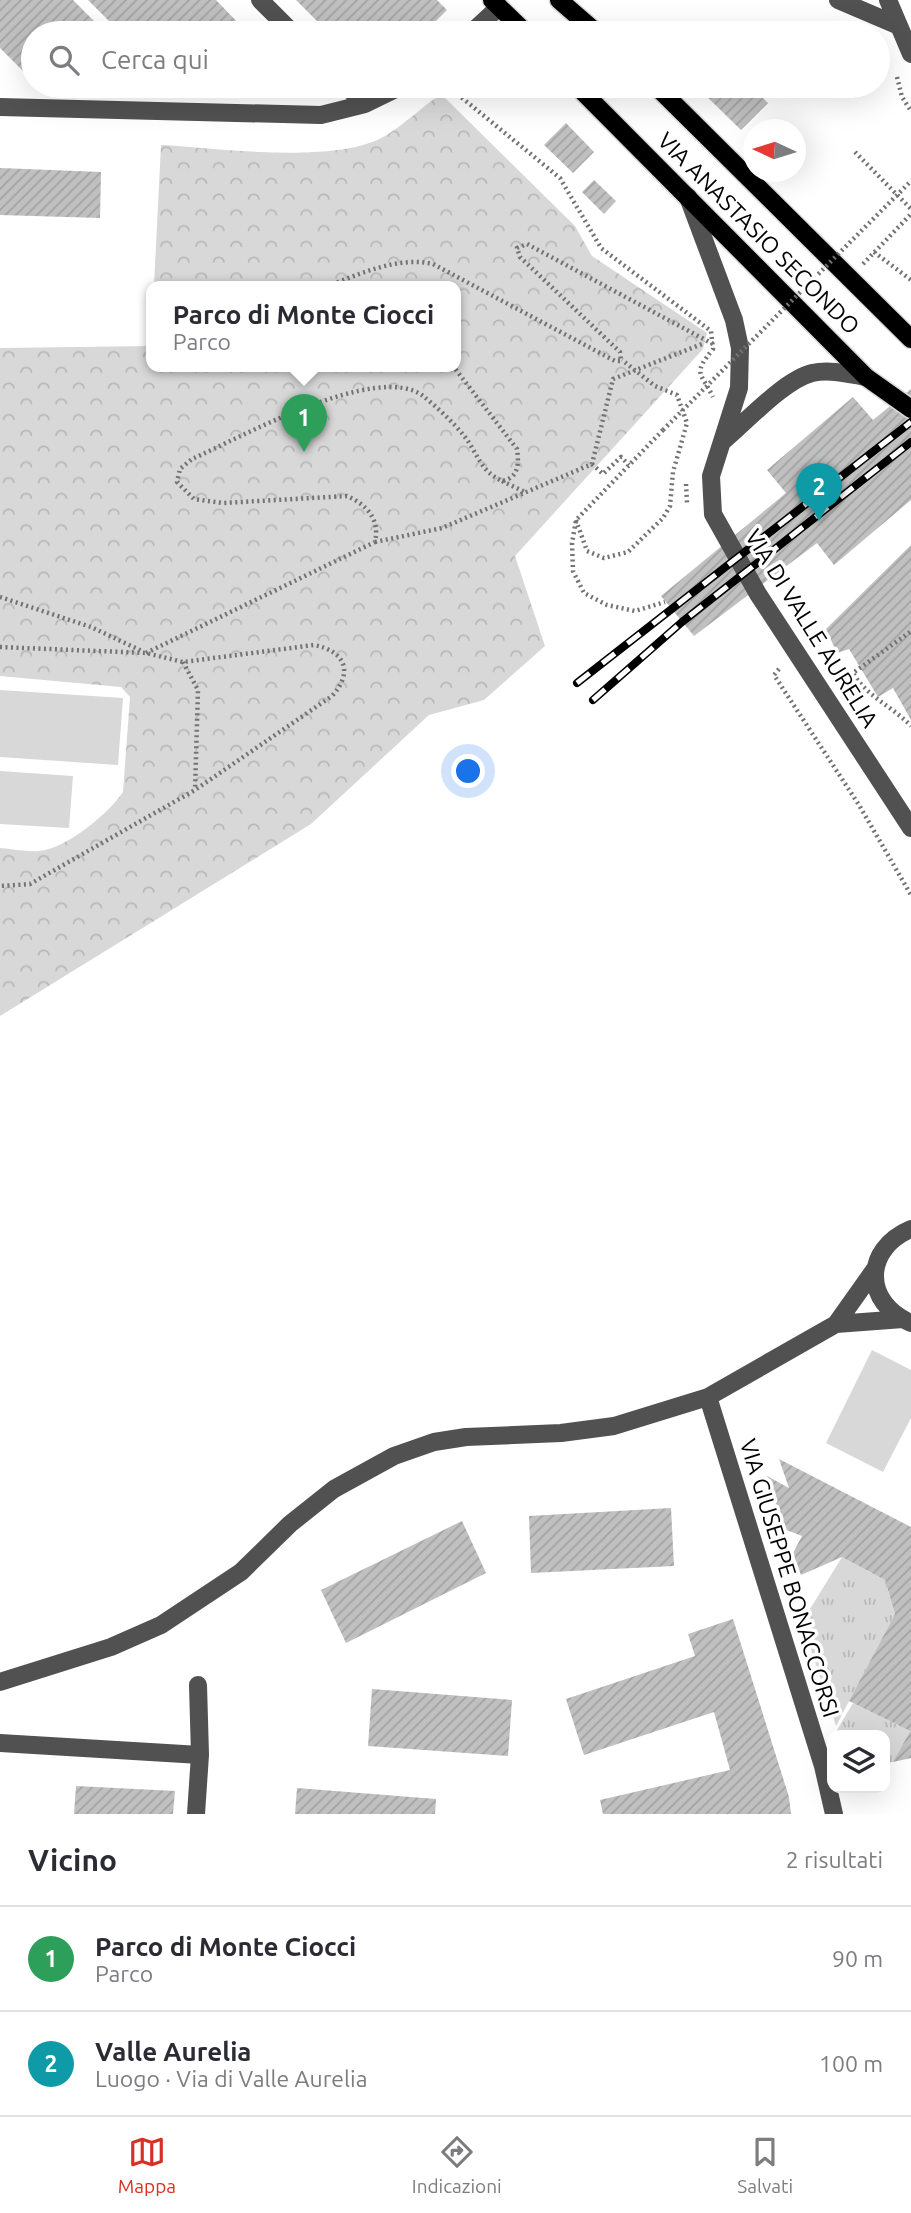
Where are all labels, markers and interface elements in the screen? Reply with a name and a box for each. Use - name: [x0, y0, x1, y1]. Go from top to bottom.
- search box: [21, 21, 890, 98]
- icon: search: [45, 41, 83, 79]
- text: Cerca qui: [101, 45, 209, 74]
- north arrow: [743, 119, 806, 182]
- street label: VIA ANASTASIO SECONDO: [653, 127, 865, 339]
- popup: [146, 281, 461, 372]
- text: Parco di Monte Ciocci: [173, 300, 434, 329]
- text: Parco: [173, 329, 231, 354]
- pin: 1: [281, 394, 327, 452]
- pin: 2: [796, 463, 842, 521]
- street label: VIA DI VALLE AURELIA: [741, 524, 883, 732]
- your location: [451, 754, 485, 788]
- street label: VIA GIUSEPPE BONACCORSI: [736, 1436, 844, 1720]
- map controls: [827, 1730, 890, 1793]
- button: layers: [827, 1730, 890, 1793]
- text: Vicino: [28, 1843, 117, 1877]
- text: 2 risultati: [786, 1847, 883, 1872]
- text: Parco di Monte Ciocci: [95, 1932, 356, 1961]
- text: 1: [45, 1946, 57, 1971]
- text: 90 m: [832, 1946, 883, 1971]
- text: Parco: [95, 1961, 153, 1986]
- text: Valle Aurelia: [95, 2037, 251, 2066]
- text: 2: [45, 2051, 57, 2076]
- text: 100 m: [819, 2051, 883, 2076]
- text: Luogo · Via di Valle Aurelia: [95, 2066, 367, 2091]
- tab: Mappa: [118, 2133, 176, 2197]
- tab: Indicazioni: [412, 2133, 502, 2197]
- tab: Salvati: [737, 2133, 793, 2197]

